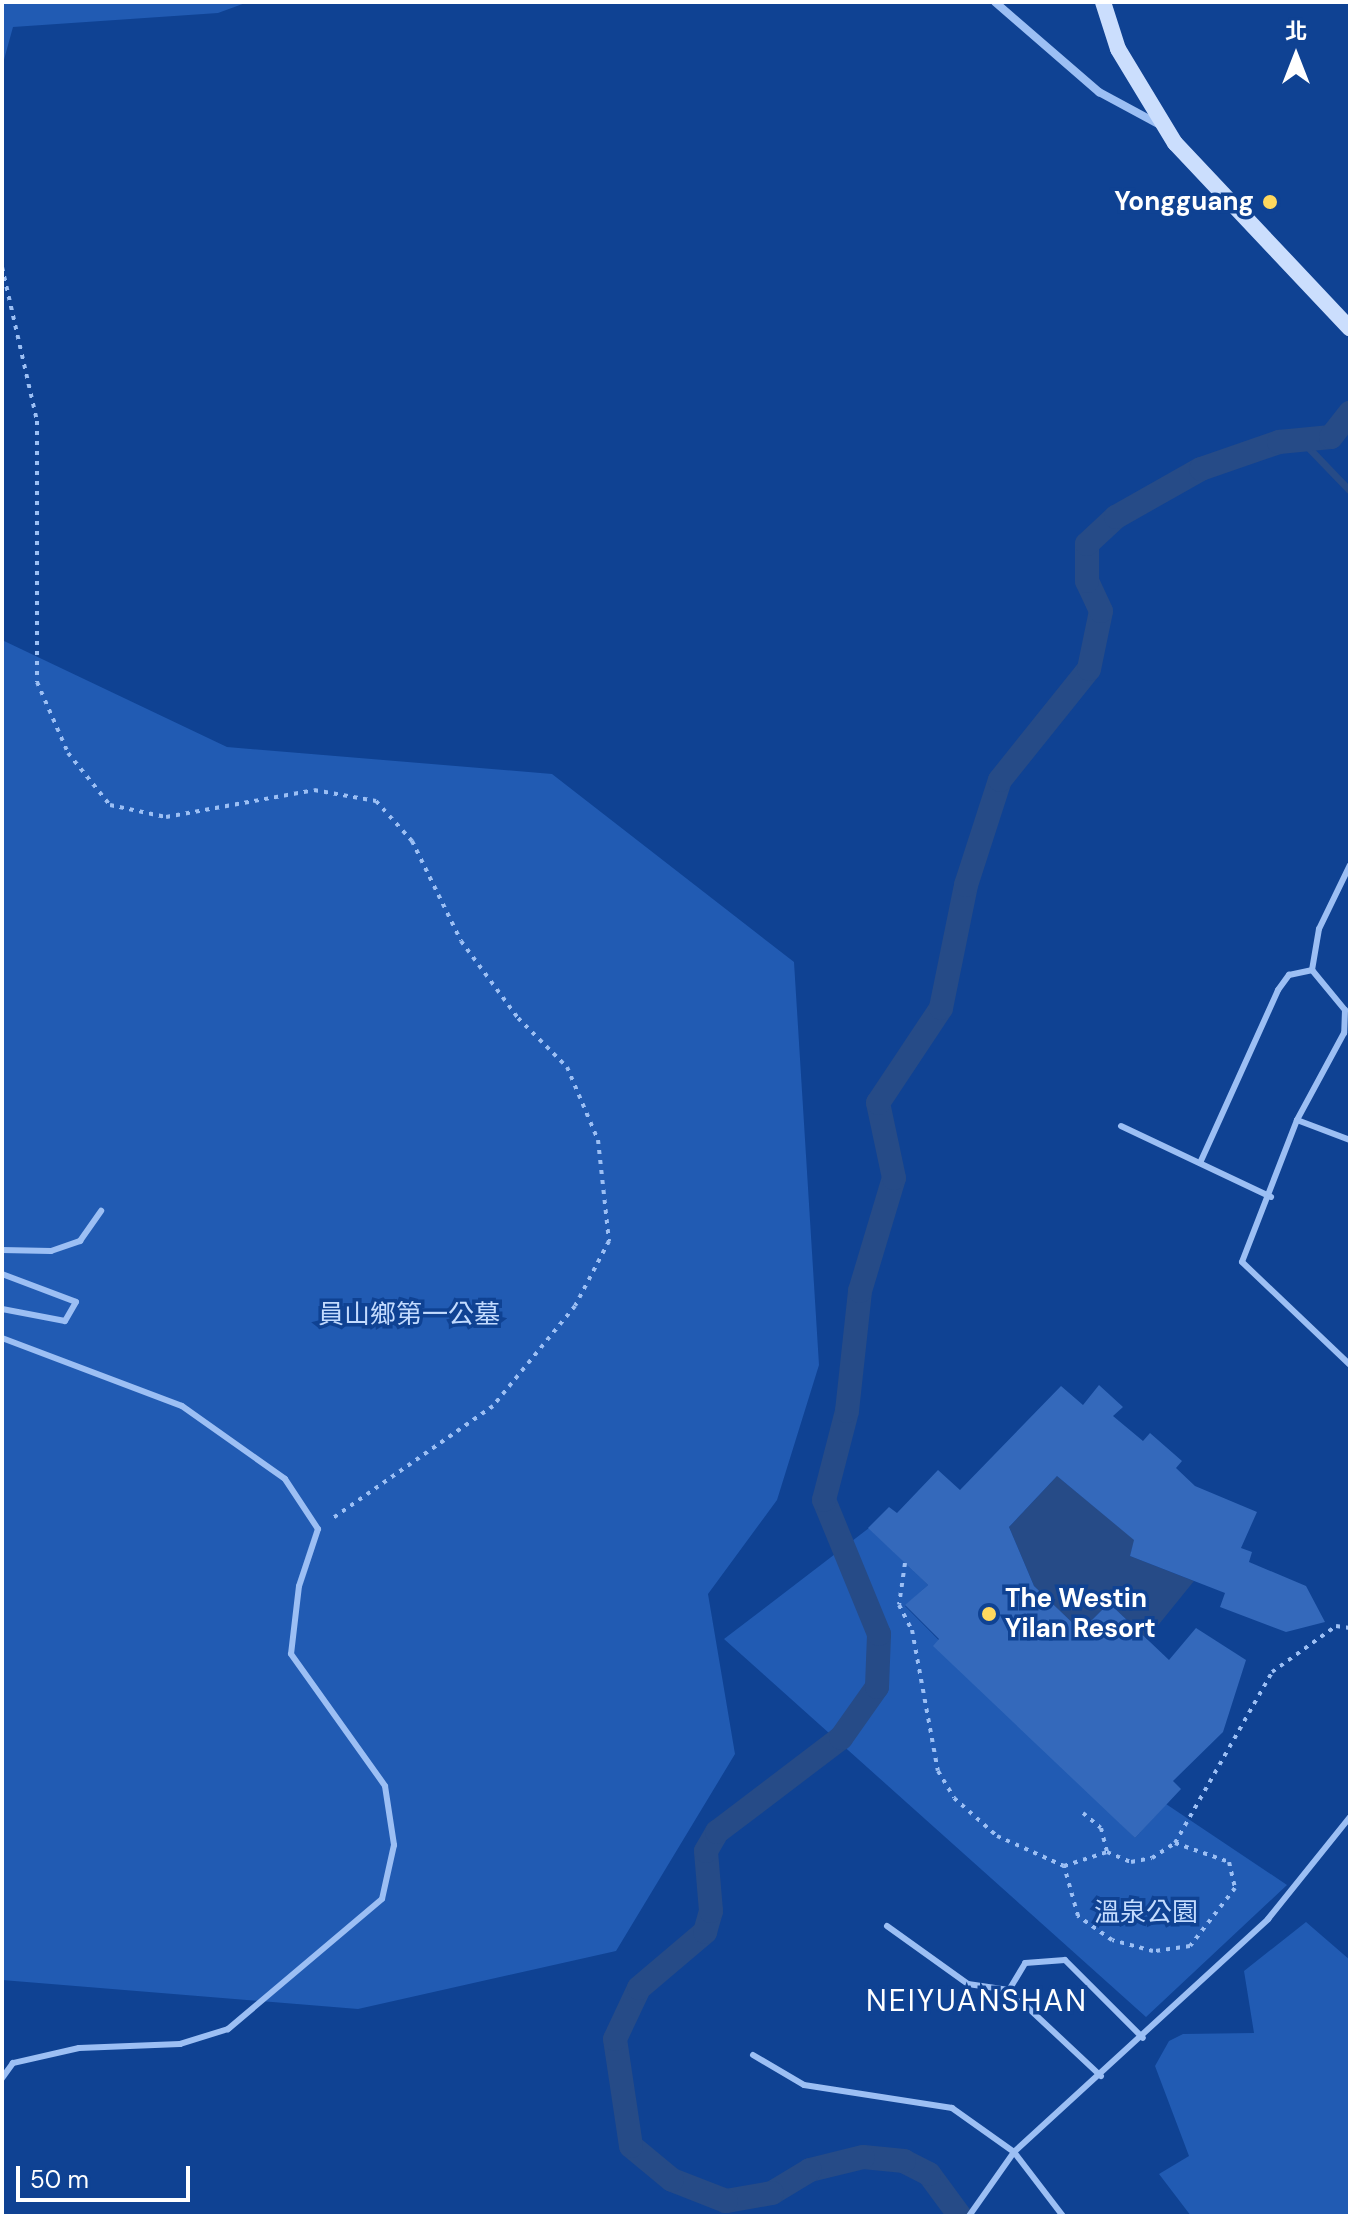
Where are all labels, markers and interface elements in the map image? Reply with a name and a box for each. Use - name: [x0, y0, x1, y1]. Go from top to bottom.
- north arrow: [1256, 16, 1336, 96]
- text: 北: [1285, 17, 1307, 46]
- place label: Yongguang: [1114, 186, 1254, 218]
- marker: Yongguang: [1261, 193, 1279, 211]
- park label: 員山鄉第一公墓: [318, 1299, 500, 1331]
- place label: The Westin Yilan Resort: [1005, 1583, 1156, 1644]
- marker: The Westin Yilan Resort: [980, 1605, 998, 1623]
- park label: 溫泉公園: [1094, 1897, 1198, 1929]
- district label: NEIYUANSHAN: [866, 1983, 1088, 2019]
- scale bar: [20, 2150, 194, 2200]
- text: 50 m: [30, 2164, 89, 2195]

